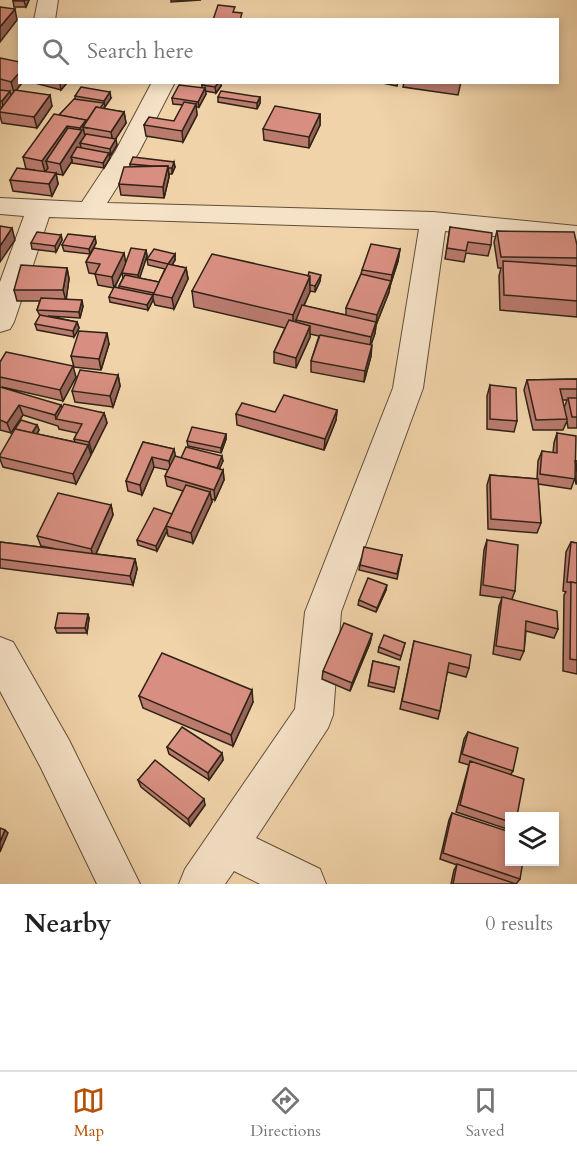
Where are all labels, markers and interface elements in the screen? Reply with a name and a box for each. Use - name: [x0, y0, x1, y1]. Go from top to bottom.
- search box: [18, 18, 559, 84]
- icon: search: [39, 35, 72, 68]
- text: Search here: [87, 36, 194, 66]
- map controls: [505, 812, 559, 866]
- button: layers: [505, 812, 559, 866]
- text: Nearby: [24, 906, 112, 941]
- text: 0 results: [485, 910, 553, 937]
- tab: Map: [72, 1084, 105, 1142]
- tab: Directions: [250, 1084, 321, 1142]
- tab: Saved: [466, 1084, 505, 1142]

